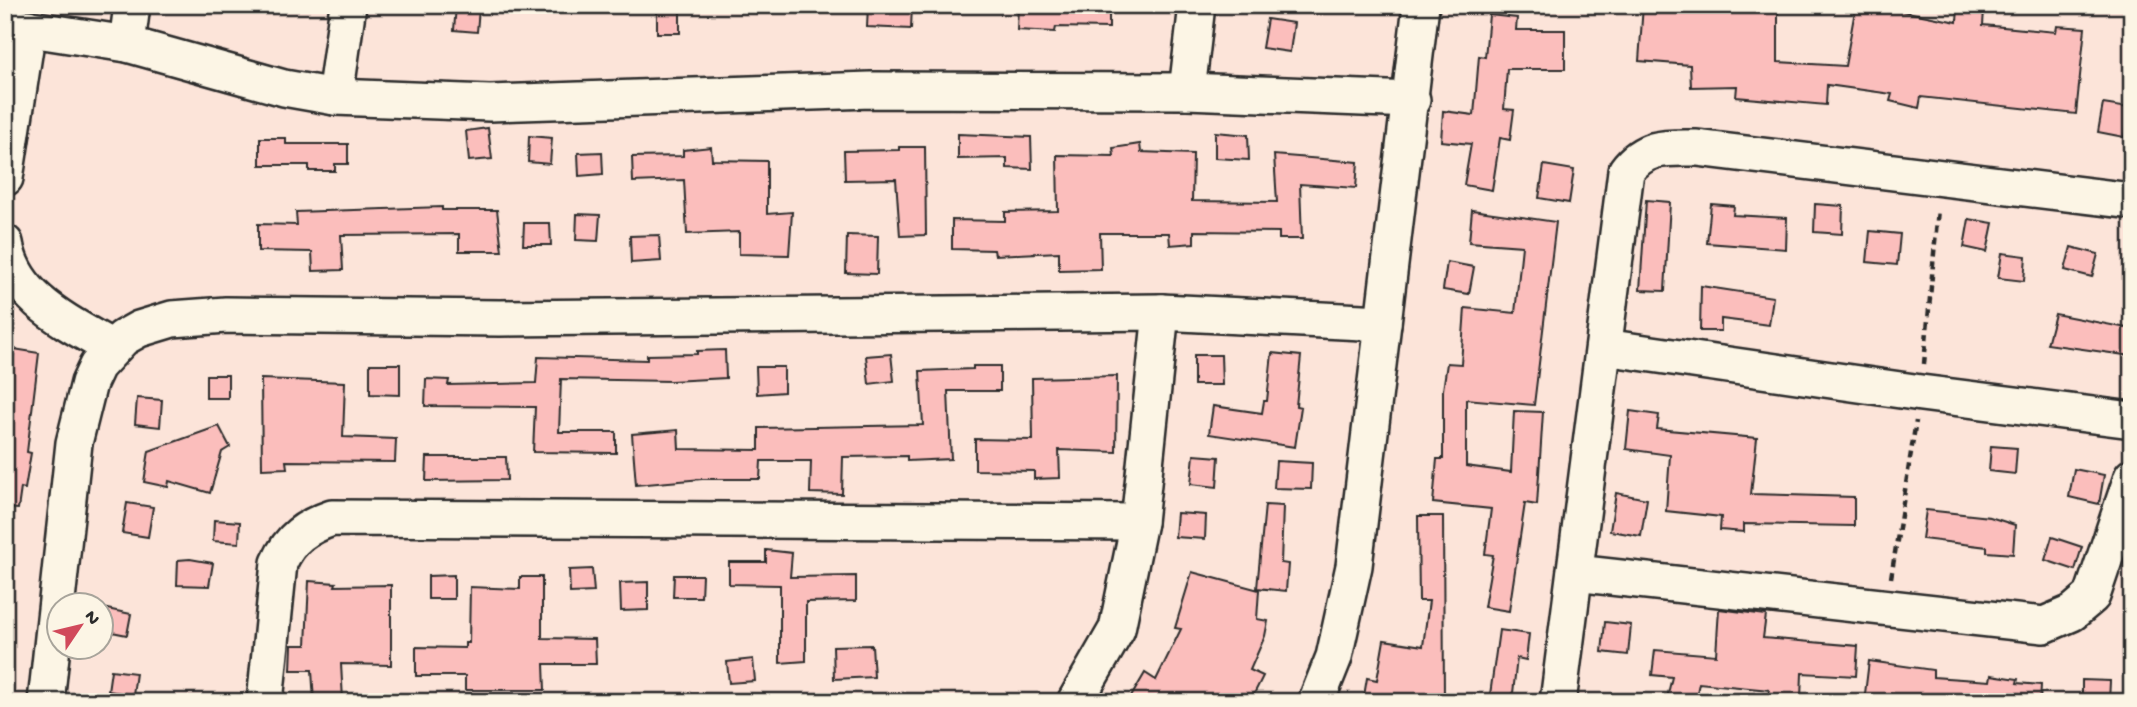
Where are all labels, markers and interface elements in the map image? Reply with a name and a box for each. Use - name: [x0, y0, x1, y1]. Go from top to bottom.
- north arrow: [46, 592, 116, 662]
- text: N: [78, 607, 104, 630]

